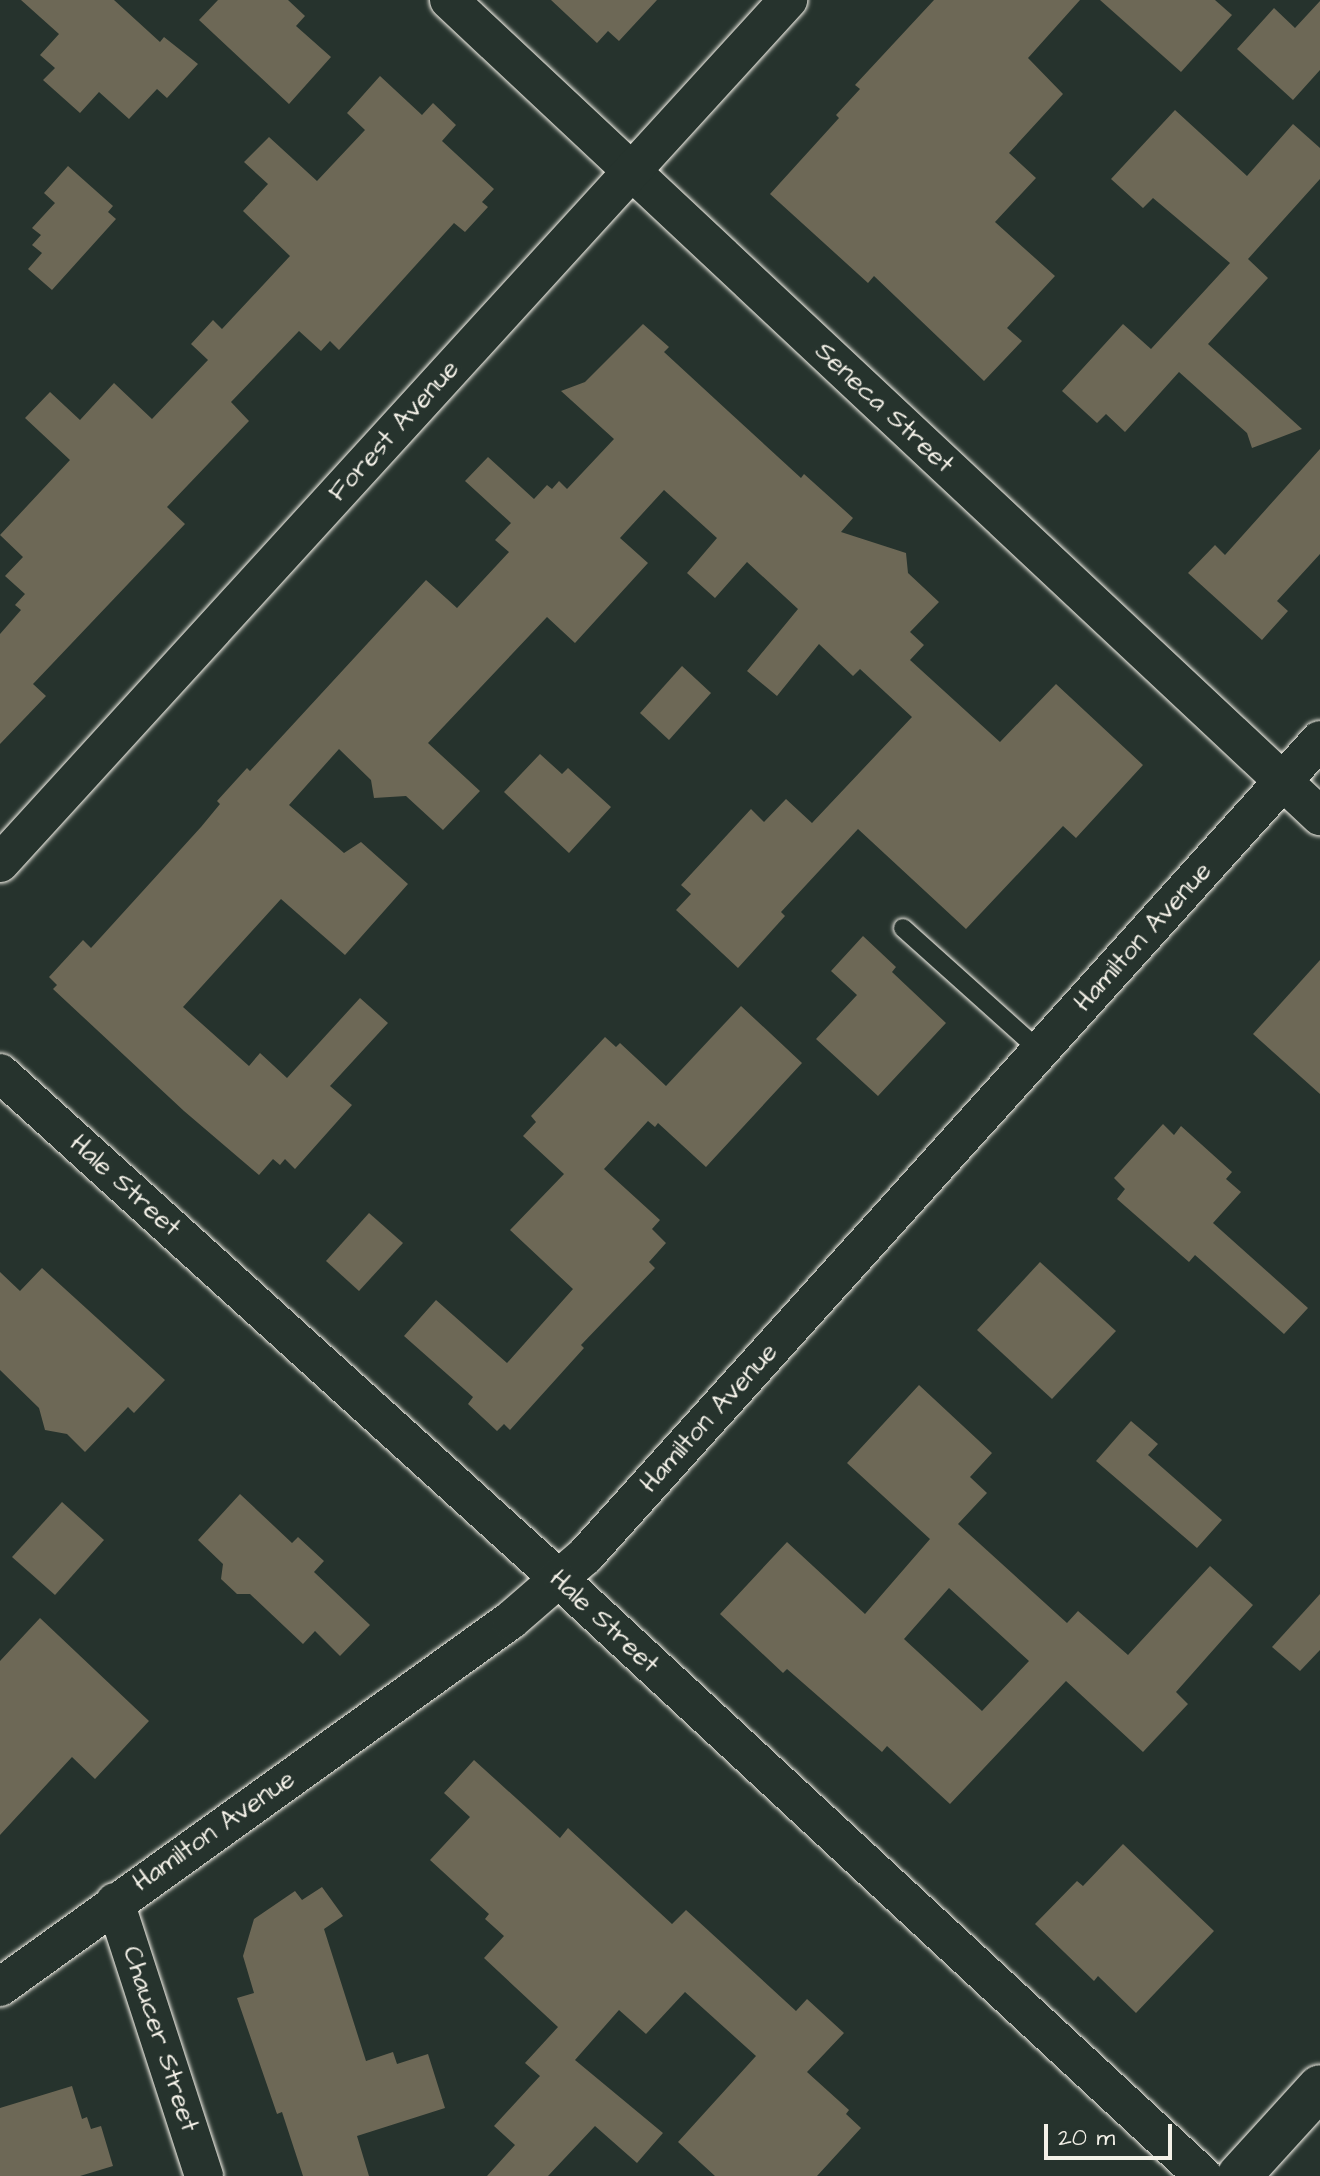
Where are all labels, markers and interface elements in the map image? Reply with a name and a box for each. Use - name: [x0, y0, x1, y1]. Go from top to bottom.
- street label: Seneca Street: [808, 336, 960, 480]
- street label: Forest Avenue: [322, 354, 466, 508]
- street label: Hamilton Avenue: [1068, 856, 1218, 1018]
- street label: Hale Street: [63, 1128, 187, 1244]
- street label: Hamilton Avenue: [634, 1337, 784, 1499]
- street label: Hale Street: [543, 1564, 665, 1680]
- street label: Hamilton Avenue: [127, 1764, 301, 1898]
- street label: Chaucer Street: [115, 1942, 205, 2136]
- scale bar: [1048, 2108, 1176, 2158]
- text: 20 m: [1058, 2121, 1115, 2155]

